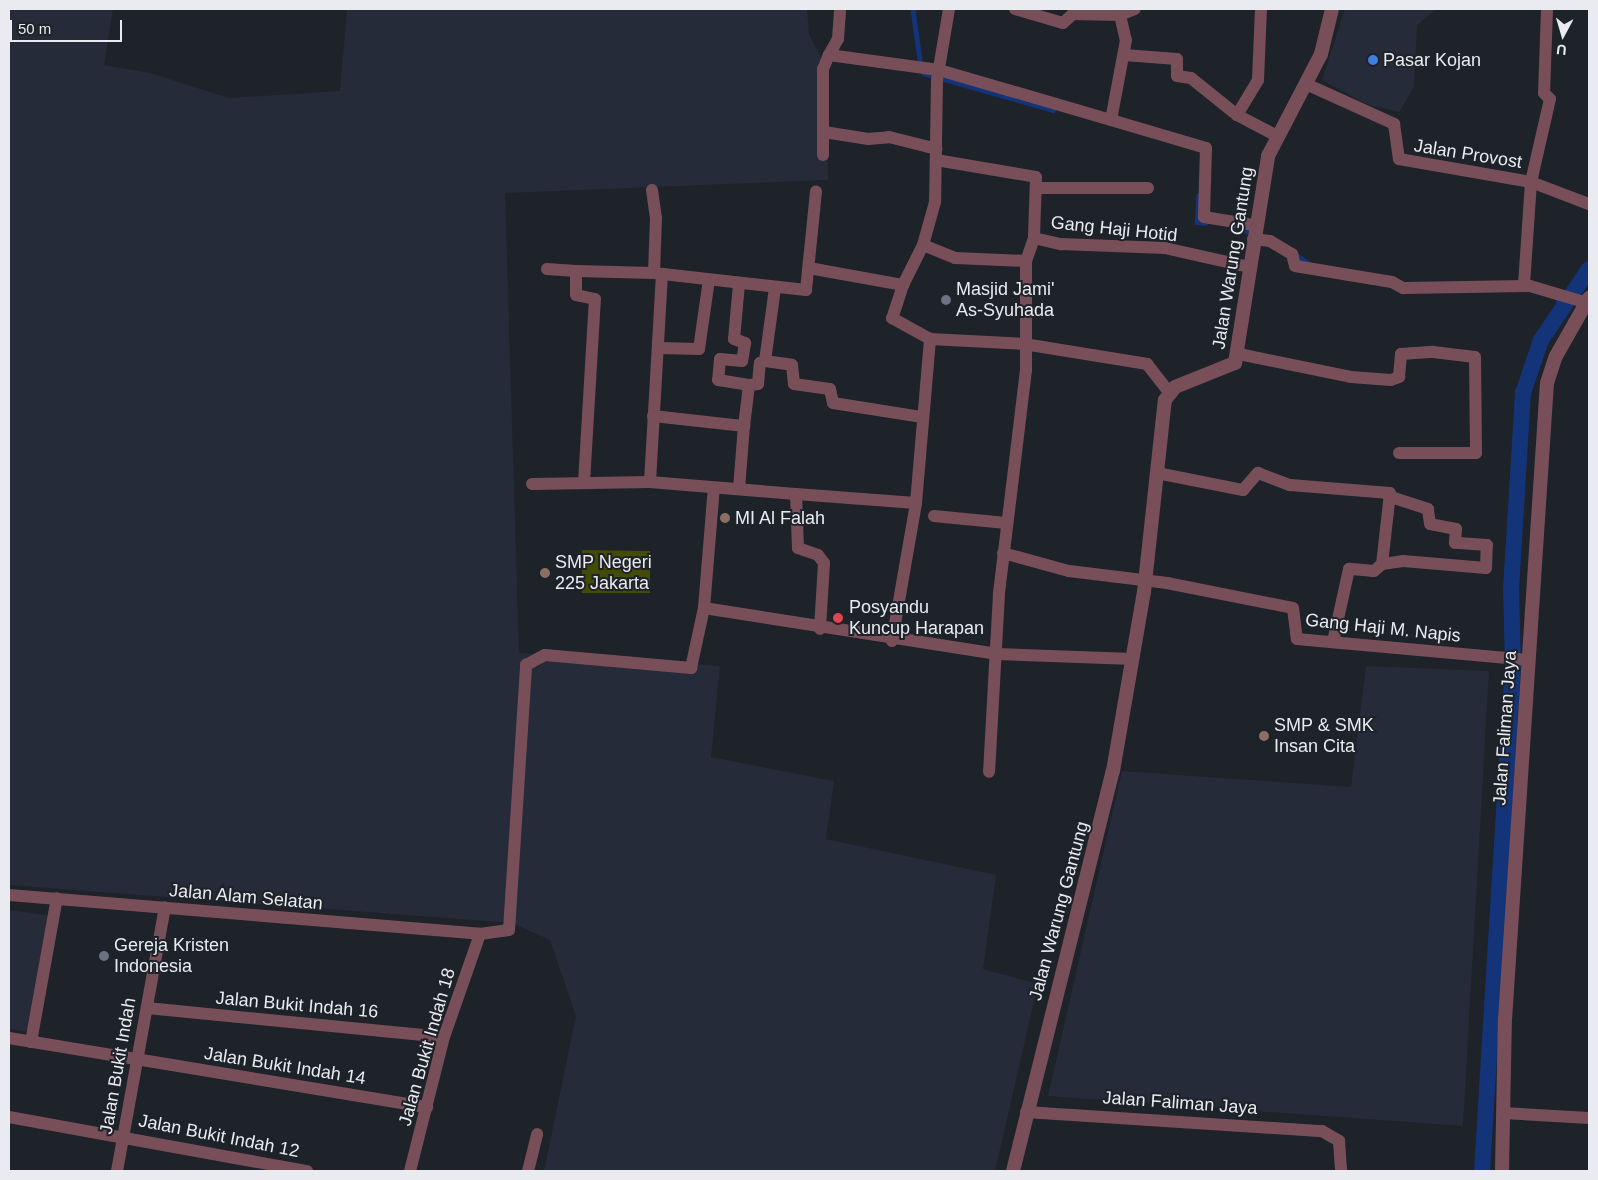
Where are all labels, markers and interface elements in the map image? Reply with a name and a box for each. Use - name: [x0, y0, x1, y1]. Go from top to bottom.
- scale bar: [12, 10, 125, 42]
- north arrow: [1538, 10, 1588, 60]
- text: 50 m: [18, 20, 51, 37]
- text: U: [1556, 41, 1567, 58]
- place label: Pasar Kojan: [1383, 49, 1481, 71]
- marker: Pasar Kojan: [1367, 54, 1379, 66]
- street label: Jalan Provost: [1412, 135, 1524, 173]
- street label: Jalan Warung Gantung: [1208, 165, 1258, 351]
- street label: Gang Haji Hotid: [1050, 212, 1178, 246]
- place label: Masjid Jami' As-Syuhada: [956, 279, 1054, 322]
- marker: Masjid Jami' As-Syuhada: [940, 294, 952, 306]
- place label: MI Al Falah: [735, 507, 826, 529]
- marker: MI Al Falah: [719, 512, 731, 524]
- place label: SMP Negeri 225 Jakarta: [555, 552, 652, 594]
- marker: SMP Negeri 225 Jakarta: [539, 567, 551, 579]
- place label: Posyandu Kuncup Harapan: [849, 597, 984, 640]
- street label: Gang Haji M. Napis: [1304, 609, 1462, 647]
- marker: Posyandu Kuncup Harapan: [831, 611, 845, 625]
- street label: Jalan Faliman Jaya: [1489, 650, 1521, 806]
- place label: SMP & SMK Insan Cita: [1274, 715, 1374, 758]
- marker: SMP & SMK Insan Cita: [1258, 730, 1270, 742]
- street label: Jalan Warung Gantung: [1025, 819, 1093, 1003]
- street label: Jalan Alam Selatan: [168, 879, 324, 915]
- place label: Gereja Kristen Indonesia: [114, 935, 229, 978]
- marker: Gereja Kristen Indonesia: [98, 950, 110, 962]
- street label: Jalan Bukit Indah 18: [394, 966, 460, 1128]
- street label: Jalan Bukit Indah 16: [215, 987, 379, 1023]
- street label: Jalan Bukit Indah: [95, 996, 141, 1136]
- street label: Jalan Bukit Indah 14: [203, 1043, 367, 1089]
- street label: Jalan Faliman Jaya: [1102, 1087, 1258, 1119]
- street label: Jalan Bukit Indah 12: [137, 1110, 301, 1162]

